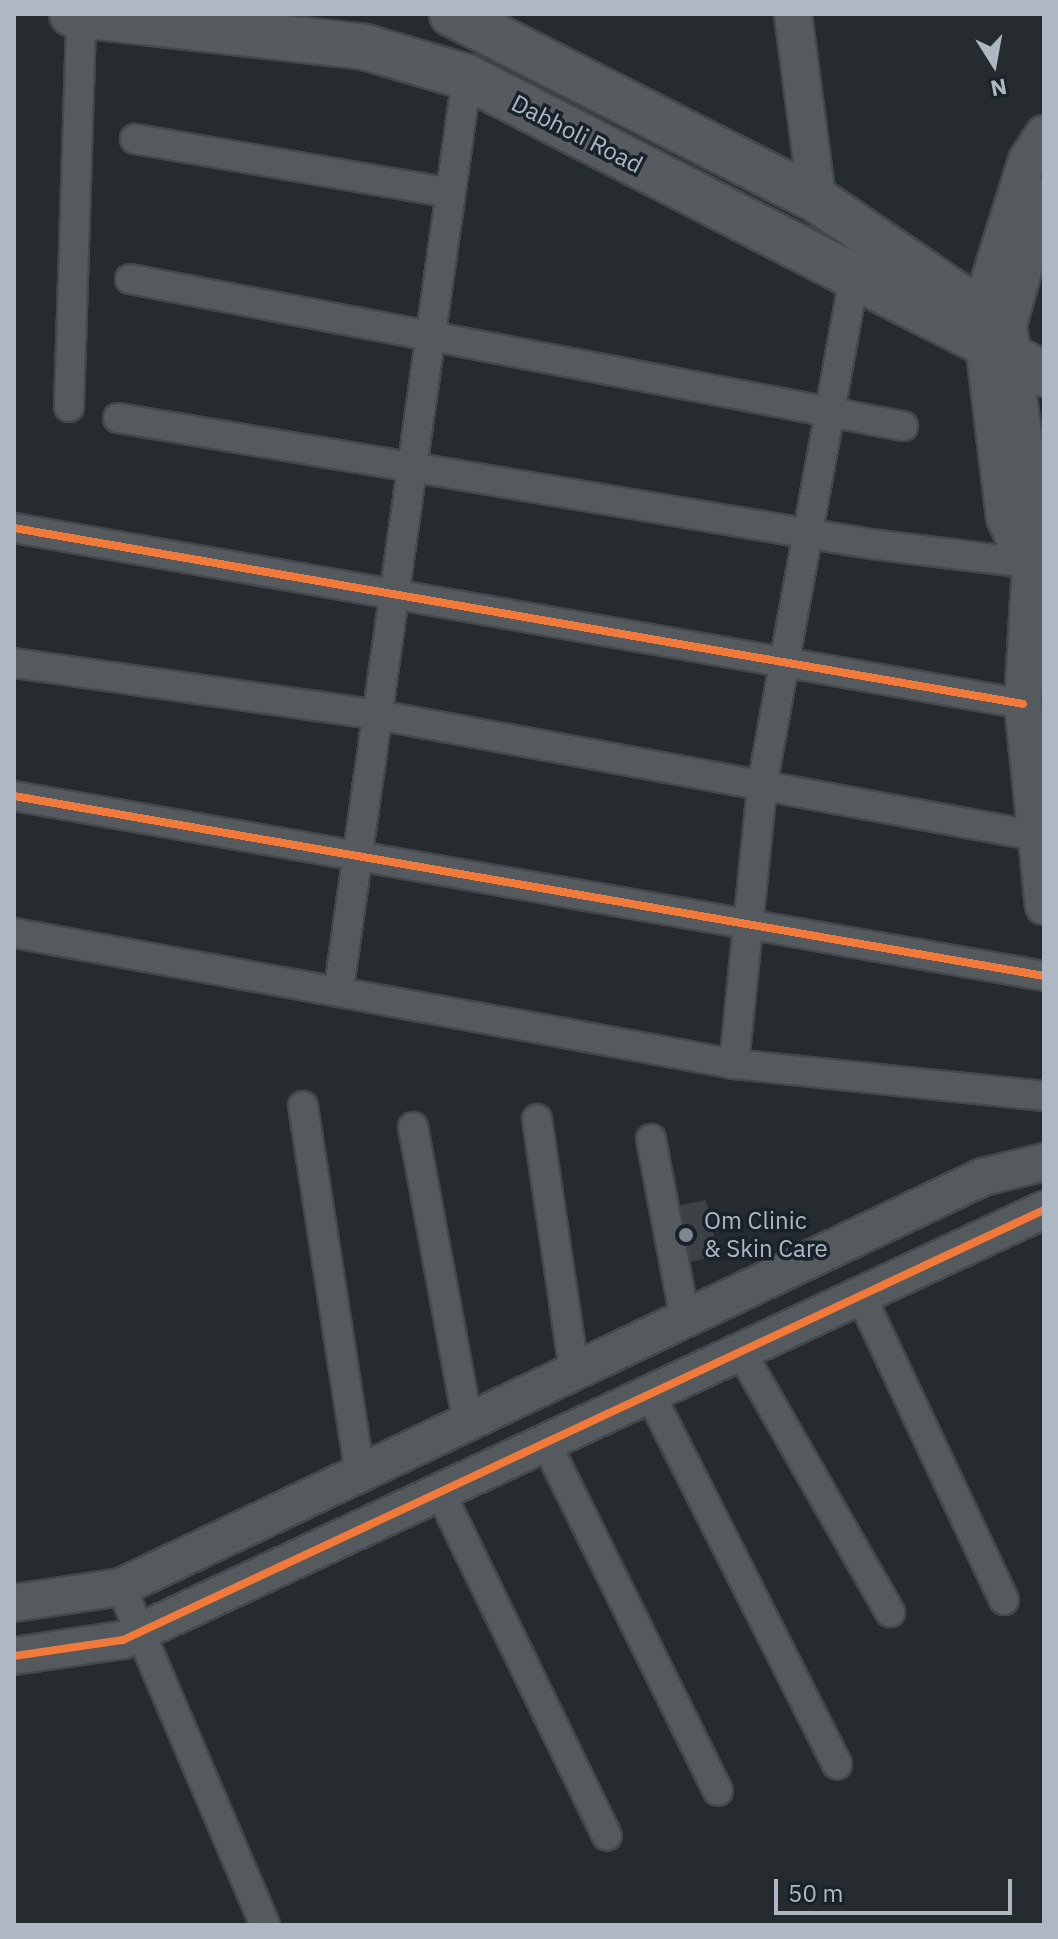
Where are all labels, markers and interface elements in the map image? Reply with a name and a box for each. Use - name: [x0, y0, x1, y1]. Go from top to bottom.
- north arrow: [954, 24, 1034, 104]
- text: N: [988, 72, 1009, 104]
- street label: Dabholi Road: [507, 89, 647, 179]
- place label: Om Clinic & Skin Care: [704, 1207, 828, 1263]
- marker: Om Clinic & Skin Care: [675, 1224, 697, 1246]
- scale bar: [778, 1863, 1016, 1913]
- text: 50 m: [788, 1877, 843, 1909]

